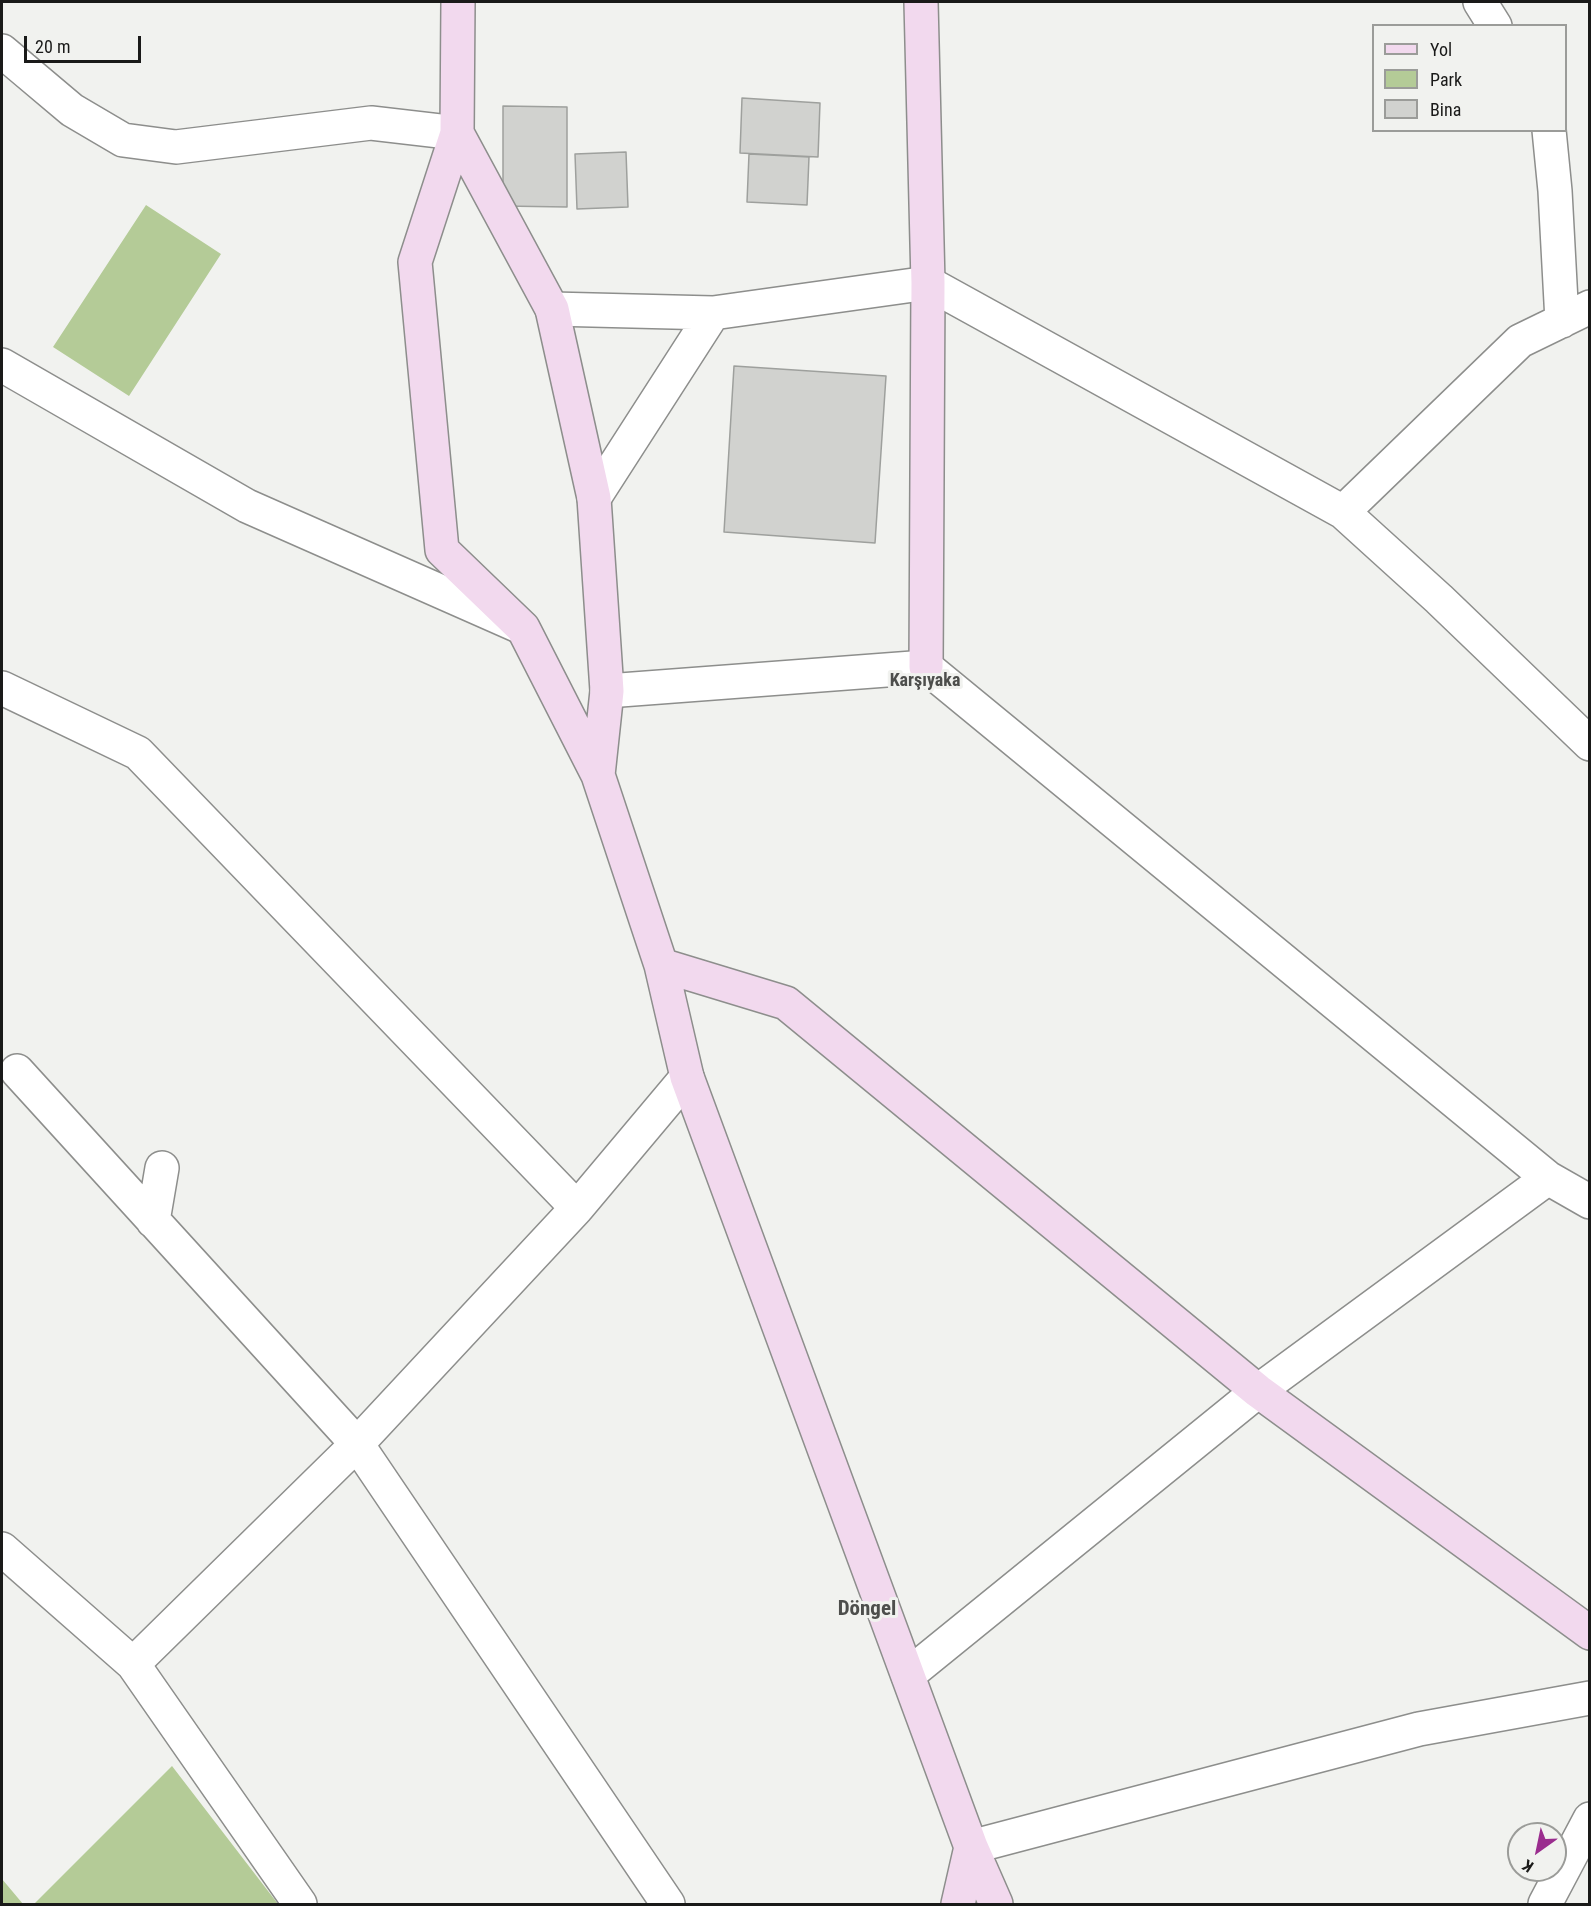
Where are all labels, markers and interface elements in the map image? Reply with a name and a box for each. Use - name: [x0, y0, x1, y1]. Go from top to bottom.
- scale bar: [27, 24, 144, 62]
- legend: [1372, 24, 1567, 132]
- text: 20 m: [35, 36, 70, 57]
- text: Yol: [1430, 39, 1452, 60]
- text: Park: [1430, 69, 1462, 90]
- text: Bina: [1430, 99, 1461, 120]
- district label: Karşıyaka: [890, 670, 960, 692]
- district label: Döngel: [838, 1597, 896, 1623]
- north arrow: [1507, 1822, 1567, 1882]
- text: K: [1519, 1855, 1537, 1876]

